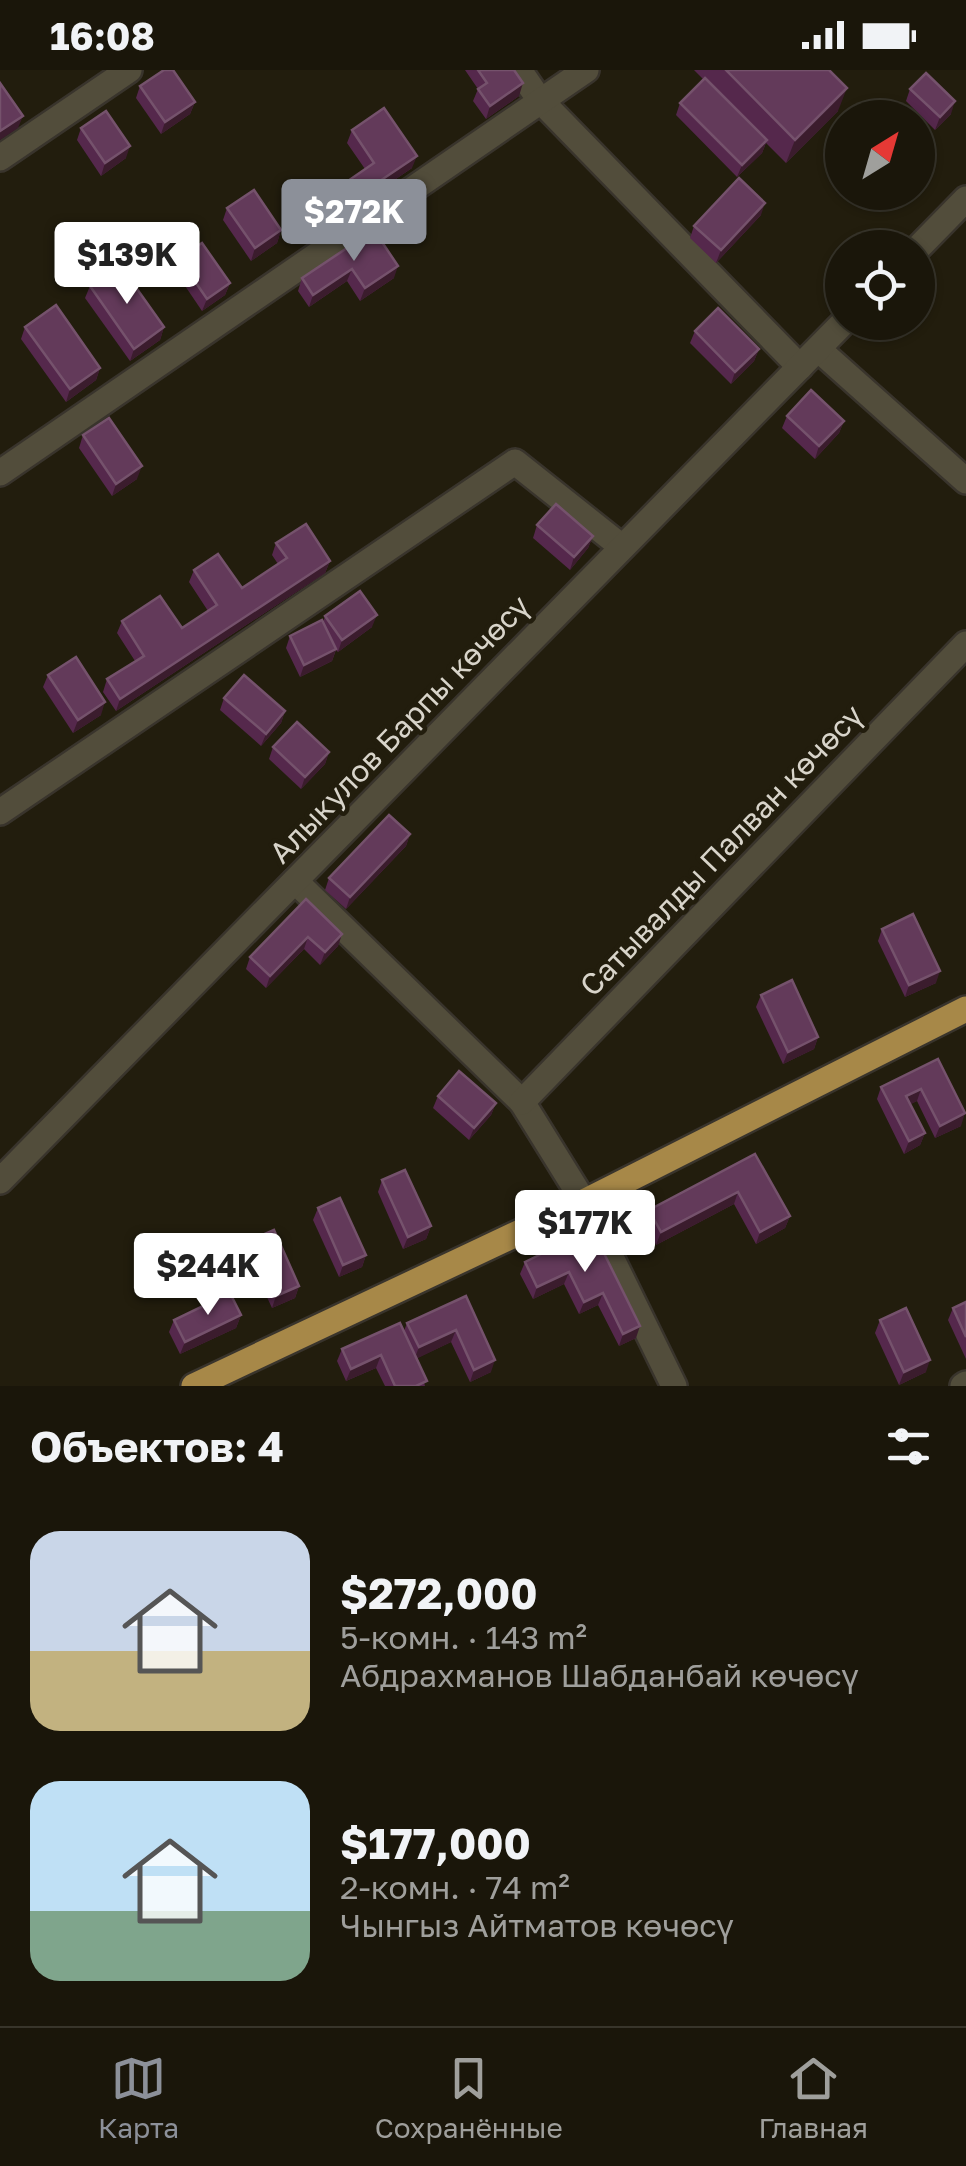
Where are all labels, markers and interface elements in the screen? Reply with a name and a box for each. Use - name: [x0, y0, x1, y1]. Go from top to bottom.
- text: 16:08: [50, 13, 155, 58]
- north arrow: [825, 100, 935, 210]
- map controls: [825, 100, 935, 340]
- pin: $272K: [284, 179, 424, 264]
- text: $272K: [303, 192, 405, 230]
- pin: $139K: [57, 222, 197, 307]
- button: locate: [825, 230, 935, 340]
- text: $139K: [77, 235, 177, 273]
- street label: Алыкулов Барпы көчөсү: [262, 587, 537, 870]
- street label: Сатывалды Палван көчөсү: [572, 697, 870, 1003]
- pin: $177K: [515, 1190, 655, 1275]
- text: $177K: [537, 1203, 633, 1241]
- pin: $244K: [138, 1233, 278, 1318]
- text: $244K: [156, 1246, 260, 1284]
- icon: filters: [881, 1419, 936, 1474]
- text: Объектов: 4: [30, 1421, 284, 1471]
- text: $272,000: [340, 1568, 538, 1618]
- icon: home: [110, 1571, 230, 1691]
- text: 5-комн. · 143 m²: [340, 1618, 587, 1656]
- text: Абдрахманов Шабданбай көчөсү: [340, 1656, 859, 1694]
- text: $177,000: [340, 1818, 531, 1868]
- icon: home: [110, 1821, 230, 1941]
- text: 2-комн. · 74 m²: [340, 1868, 570, 1906]
- text: Чынгыз Айтматов көчөсү: [340, 1906, 734, 1944]
- tab: Карта: [98, 2051, 179, 2144]
- tab: Сохранённые: [375, 2051, 563, 2144]
- tab: Главная: [759, 2051, 868, 2144]

